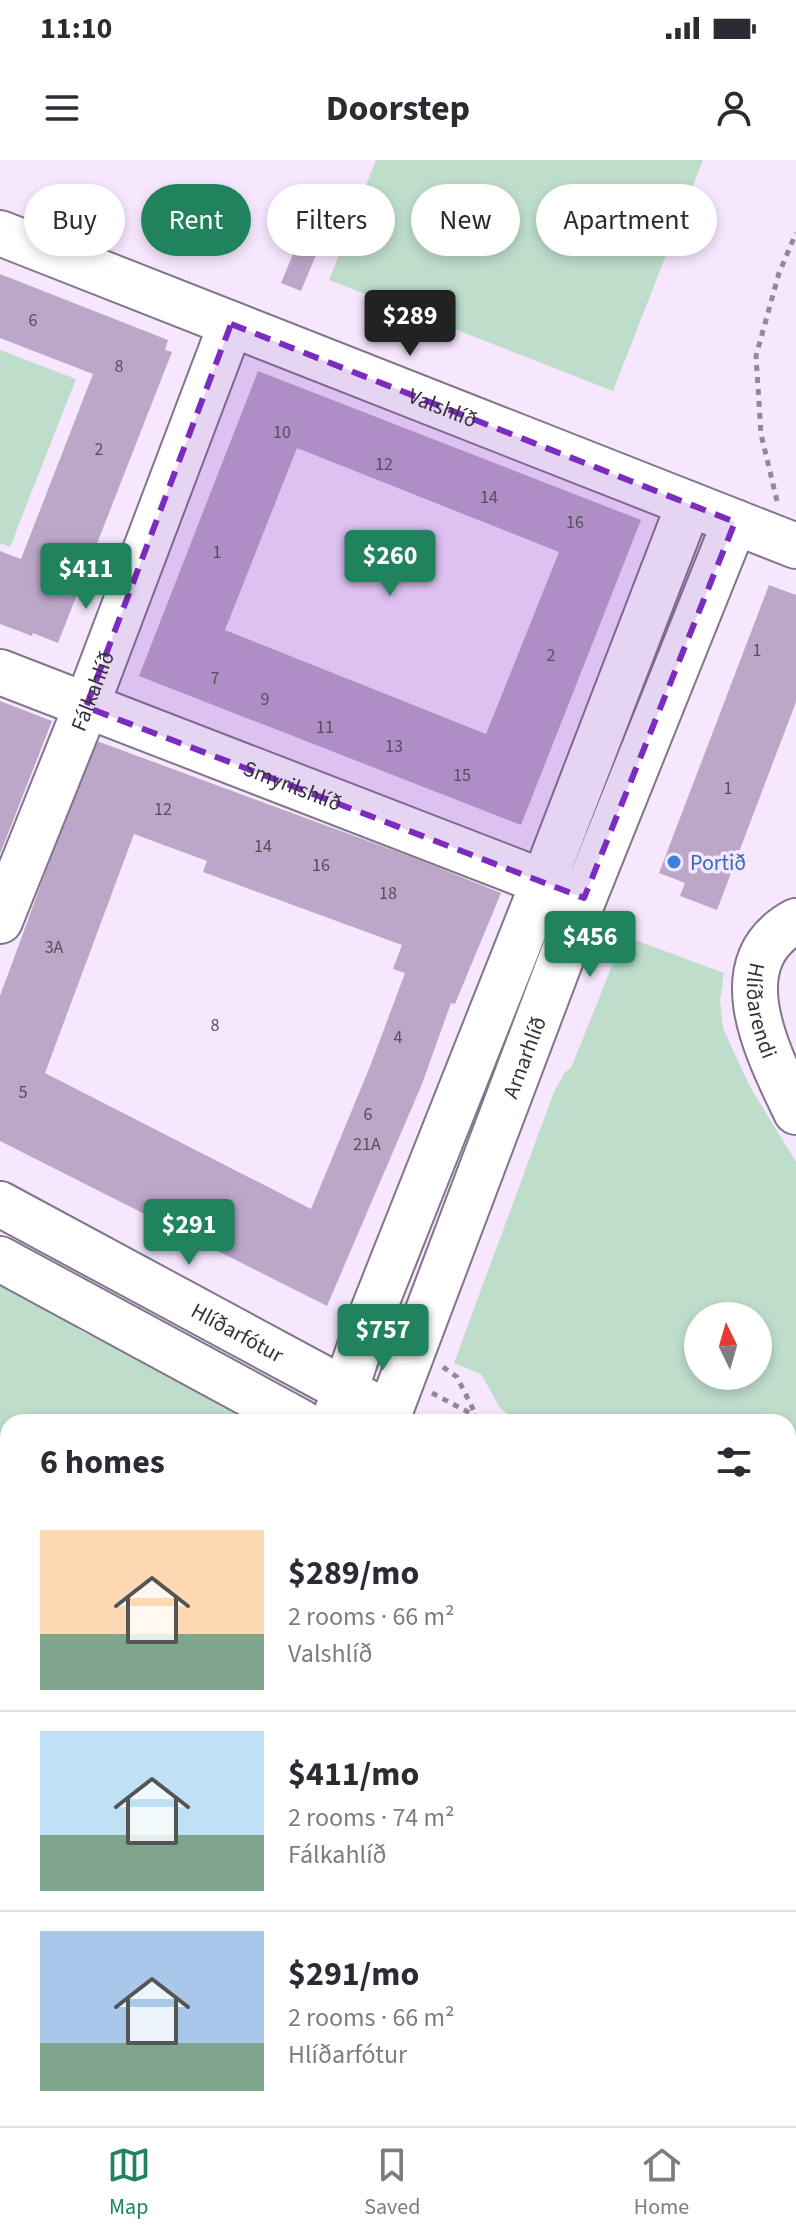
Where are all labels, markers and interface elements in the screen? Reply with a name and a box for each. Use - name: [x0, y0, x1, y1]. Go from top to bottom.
- text: 11:10: [40, 7, 112, 50]
- text: Doorstep: [326, 83, 470, 134]
- icon: menu: [40, 86, 84, 130]
- icon: person: [712, 86, 756, 130]
- chip: Buy: [24, 184, 125, 256]
- chip: Rent: [141, 184, 251, 256]
- chip: Filters: [267, 184, 395, 256]
- chip: New: [411, 184, 520, 256]
- chip: Apartment: [536, 184, 717, 256]
- pin: $289: [363, 290, 457, 358]
- text: $289: [383, 297, 437, 334]
- house number: 6: [29, 308, 38, 333]
- house number: 8: [115, 354, 124, 379]
- street label: Valshlíð: [403, 380, 482, 436]
- house number: 10: [273, 420, 291, 445]
- house number: 2: [95, 437, 104, 462]
- house number: 12: [375, 452, 393, 477]
- house number: 14: [480, 485, 498, 510]
- house number: 16: [566, 510, 584, 535]
- pin: $260: [343, 530, 437, 598]
- text: $260: [363, 537, 417, 574]
- house number: 1: [213, 540, 221, 565]
- pin: $411: [39, 543, 133, 611]
- text: $411: [59, 550, 113, 587]
- house number: 1: [753, 638, 761, 663]
- house number: 2: [547, 643, 556, 668]
- street label: Fálkahlíð: [63, 646, 123, 736]
- house number: 7: [211, 666, 220, 691]
- house number: 9: [261, 687, 270, 712]
- house number: 11: [316, 715, 334, 740]
- house number: 13: [385, 734, 403, 759]
- street label: Smyrilshlíð: [239, 753, 346, 820]
- house number: 15: [453, 763, 471, 788]
- house number: 1: [724, 776, 732, 801]
- house number: 12: [154, 797, 172, 822]
- house number: 14: [254, 834, 272, 859]
- place label: Portið: [690, 847, 746, 879]
- house number: 16: [312, 853, 330, 878]
- marker: Portið: [665, 853, 683, 871]
- house number: 18: [379, 881, 397, 906]
- pin: $456: [543, 911, 637, 979]
- text: $456: [563, 918, 617, 955]
- house number: 3A: [45, 935, 64, 960]
- street label: Hlíðarendi: [738, 960, 785, 1063]
- street label: Arnarhlíð: [495, 1012, 555, 1103]
- house number: 8: [211, 1013, 220, 1038]
- house number: 4: [394, 1025, 403, 1050]
- house number: 5: [19, 1080, 28, 1105]
- house number: 6: [364, 1102, 373, 1127]
- house number: 21A: [353, 1132, 381, 1157]
- pin: $291: [142, 1199, 236, 1267]
- text: $291: [162, 1206, 216, 1243]
- street label: Hlíðarfótur: [185, 1295, 289, 1371]
- north arrow: [684, 1302, 772, 1390]
- map controls: [684, 1302, 772, 1390]
- pin: $757: [336, 1304, 430, 1372]
- text: $757: [356, 1311, 410, 1348]
- text: 6 homes: [40, 1438, 165, 1487]
- icon: filters: [712, 1440, 756, 1484]
- text: $289/mo: [288, 1549, 419, 1598]
- icon: home: [104, 1562, 200, 1658]
- text: 2 rooms · 66 m²: [288, 1598, 455, 1635]
- text: Valshlíð: [288, 1635, 373, 1672]
- text: $411/mo: [288, 1750, 419, 1799]
- icon: home: [104, 1763, 200, 1859]
- text: 2 rooms · 74 m²: [288, 1799, 455, 1836]
- text: Fálkahlíð: [288, 1836, 387, 1873]
- text: $291/mo: [288, 1950, 419, 1999]
- icon: home: [104, 1963, 200, 2059]
- text: 2 rooms · 66 m²: [288, 1999, 455, 2036]
- text: Hlíðarfótur: [288, 2036, 407, 2073]
- tab: Map: [107, 2143, 151, 2223]
- tab: Saved: [364, 2143, 420, 2223]
- tab: Home: [634, 2143, 689, 2223]

